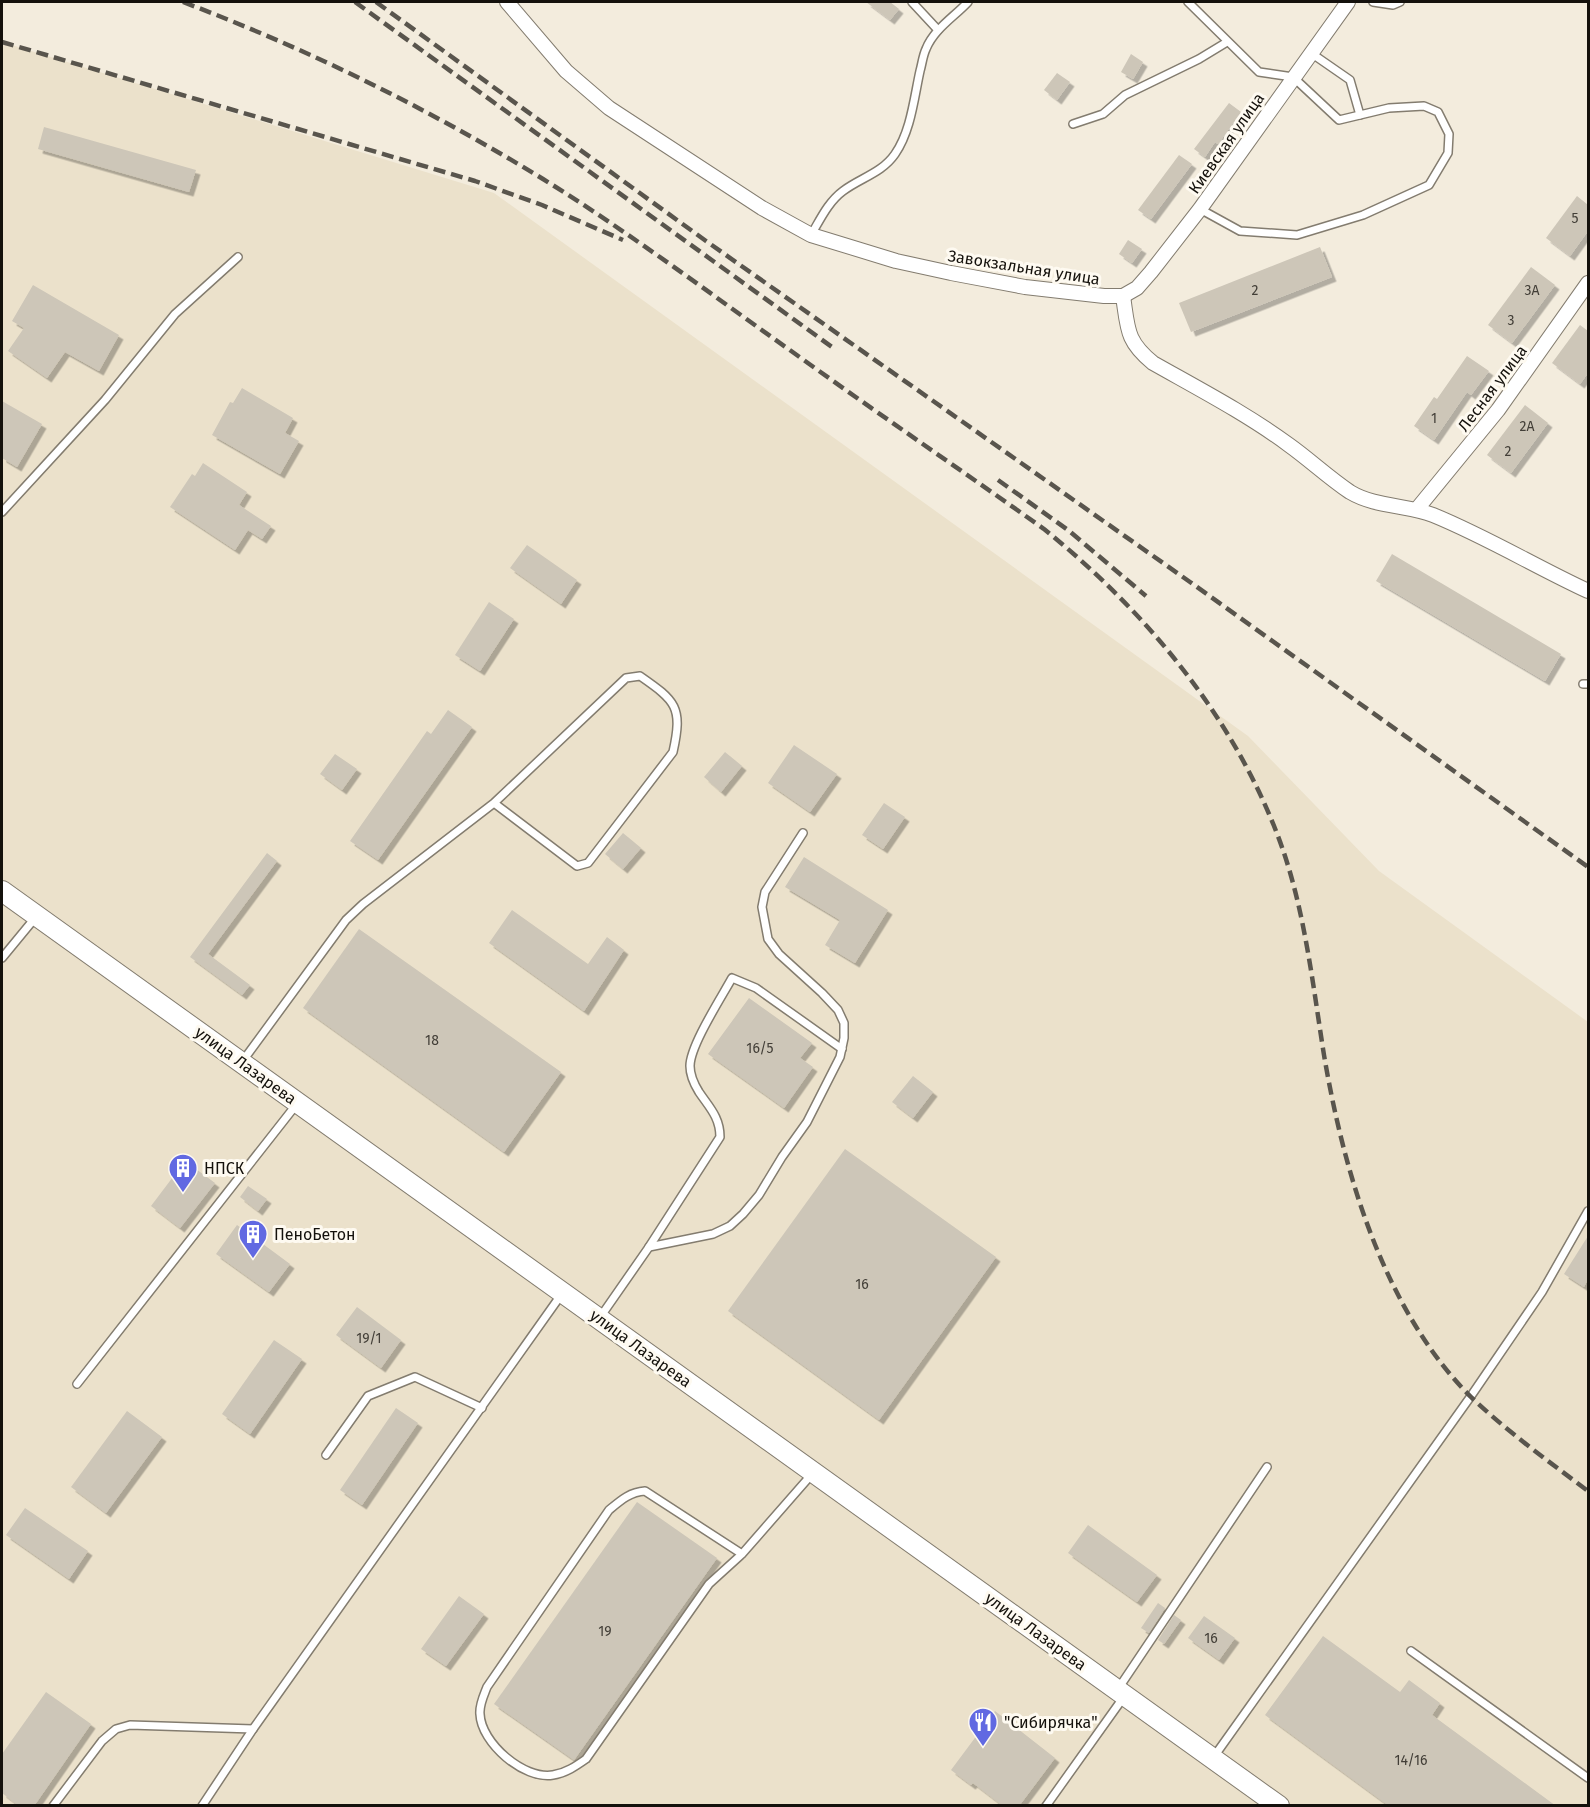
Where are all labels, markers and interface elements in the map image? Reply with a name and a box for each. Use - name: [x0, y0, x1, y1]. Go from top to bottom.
- street label: Киевская улица: [1185, 89, 1268, 197]
- house number: 5: [1571, 210, 1579, 227]
- street label: Завокзальная улица: [947, 246, 1101, 289]
- house number: 2: [1252, 282, 1259, 299]
- house number: 3А: [1524, 282, 1540, 299]
- house number: 3: [1508, 312, 1515, 329]
- street label: Лесная улица: [1454, 342, 1531, 435]
- house number: 1: [1431, 410, 1437, 427]
- house number: 2А: [1520, 418, 1534, 435]
- house number: 2: [1505, 443, 1512, 460]
- street label: улица Лазарева: [191, 1022, 300, 1108]
- house number: 18: [425, 1032, 439, 1049]
- house number: 16/5: [746, 1040, 774, 1057]
- building icon: НПСК: [167, 1152, 199, 1194]
- place label: НПСК: [204, 1159, 245, 1178]
- building icon: ПеноБетон: [237, 1218, 269, 1260]
- place label: ПеноБетон: [274, 1225, 356, 1244]
- house number: 16: [855, 1276, 869, 1293]
- street label: улица Лазарева: [586, 1305, 695, 1391]
- house number: 19/1: [356, 1330, 382, 1347]
- street label: улица Лазарева: [981, 1588, 1090, 1674]
- house number: 19: [598, 1623, 612, 1640]
- house number: 16: [1204, 1630, 1218, 1647]
- restaurant icon: "Сибирячка": [967, 1706, 999, 1748]
- place label: "Сибирячка": [1004, 1713, 1098, 1732]
- house number: 14/16: [1394, 1752, 1428, 1769]

